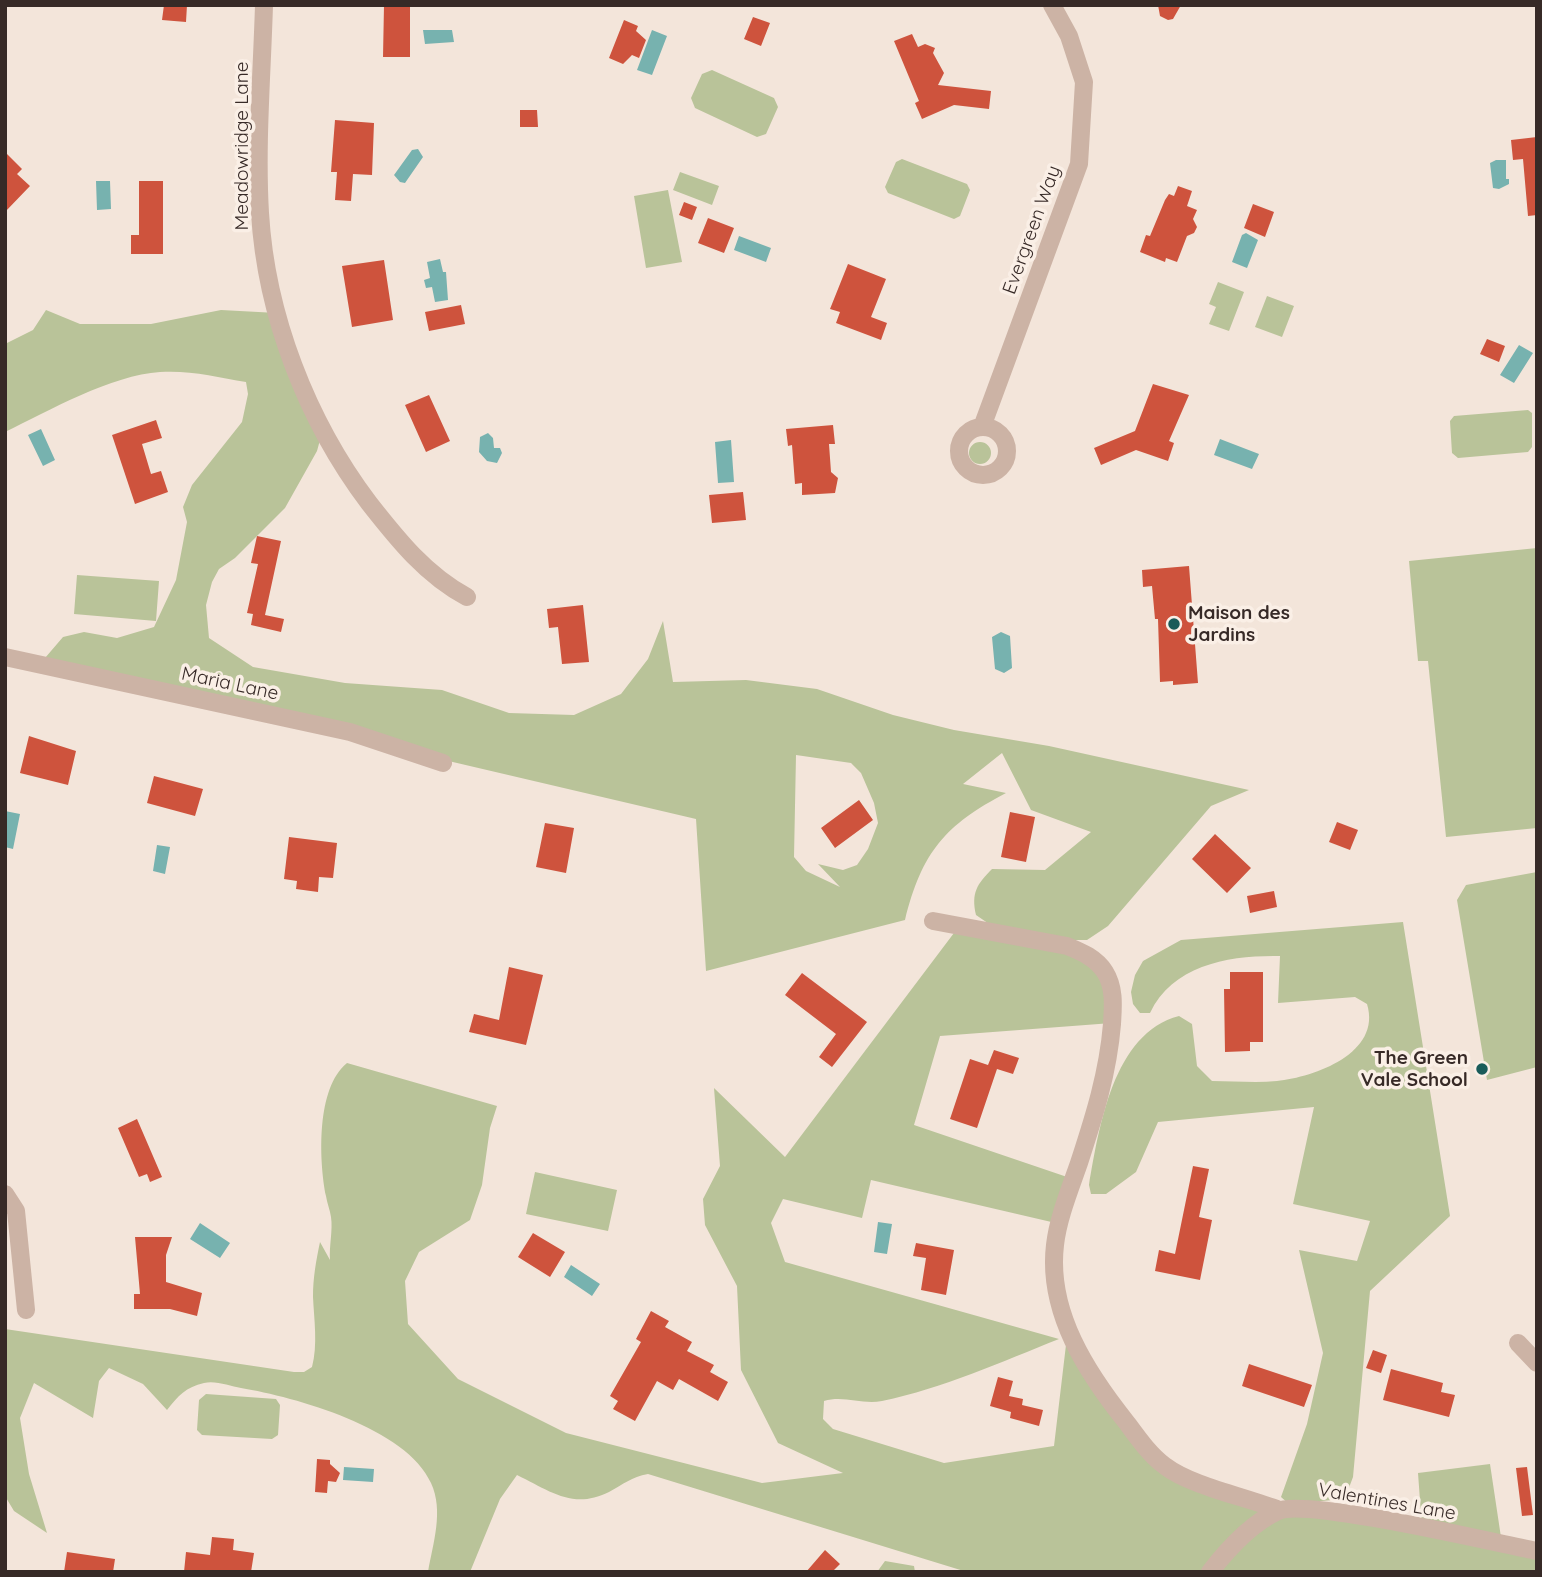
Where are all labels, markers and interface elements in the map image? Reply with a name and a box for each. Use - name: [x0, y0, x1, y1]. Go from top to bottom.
- street label: Meadowridge Lane: [231, 62, 253, 230]
- street label: Evergreen Way: [998, 163, 1066, 297]
- place label: Maison des Jardins: [1188, 602, 1290, 646]
- marker: Maison des Jardins: [1166, 616, 1182, 632]
- street label: Maria Lane: [179, 663, 281, 705]
- place label: The Green Vale School: [1361, 1047, 1468, 1091]
- marker: The Green Vale School: [1474, 1061, 1490, 1077]
- street label: Valentines Lane: [1316, 1479, 1458, 1525]

